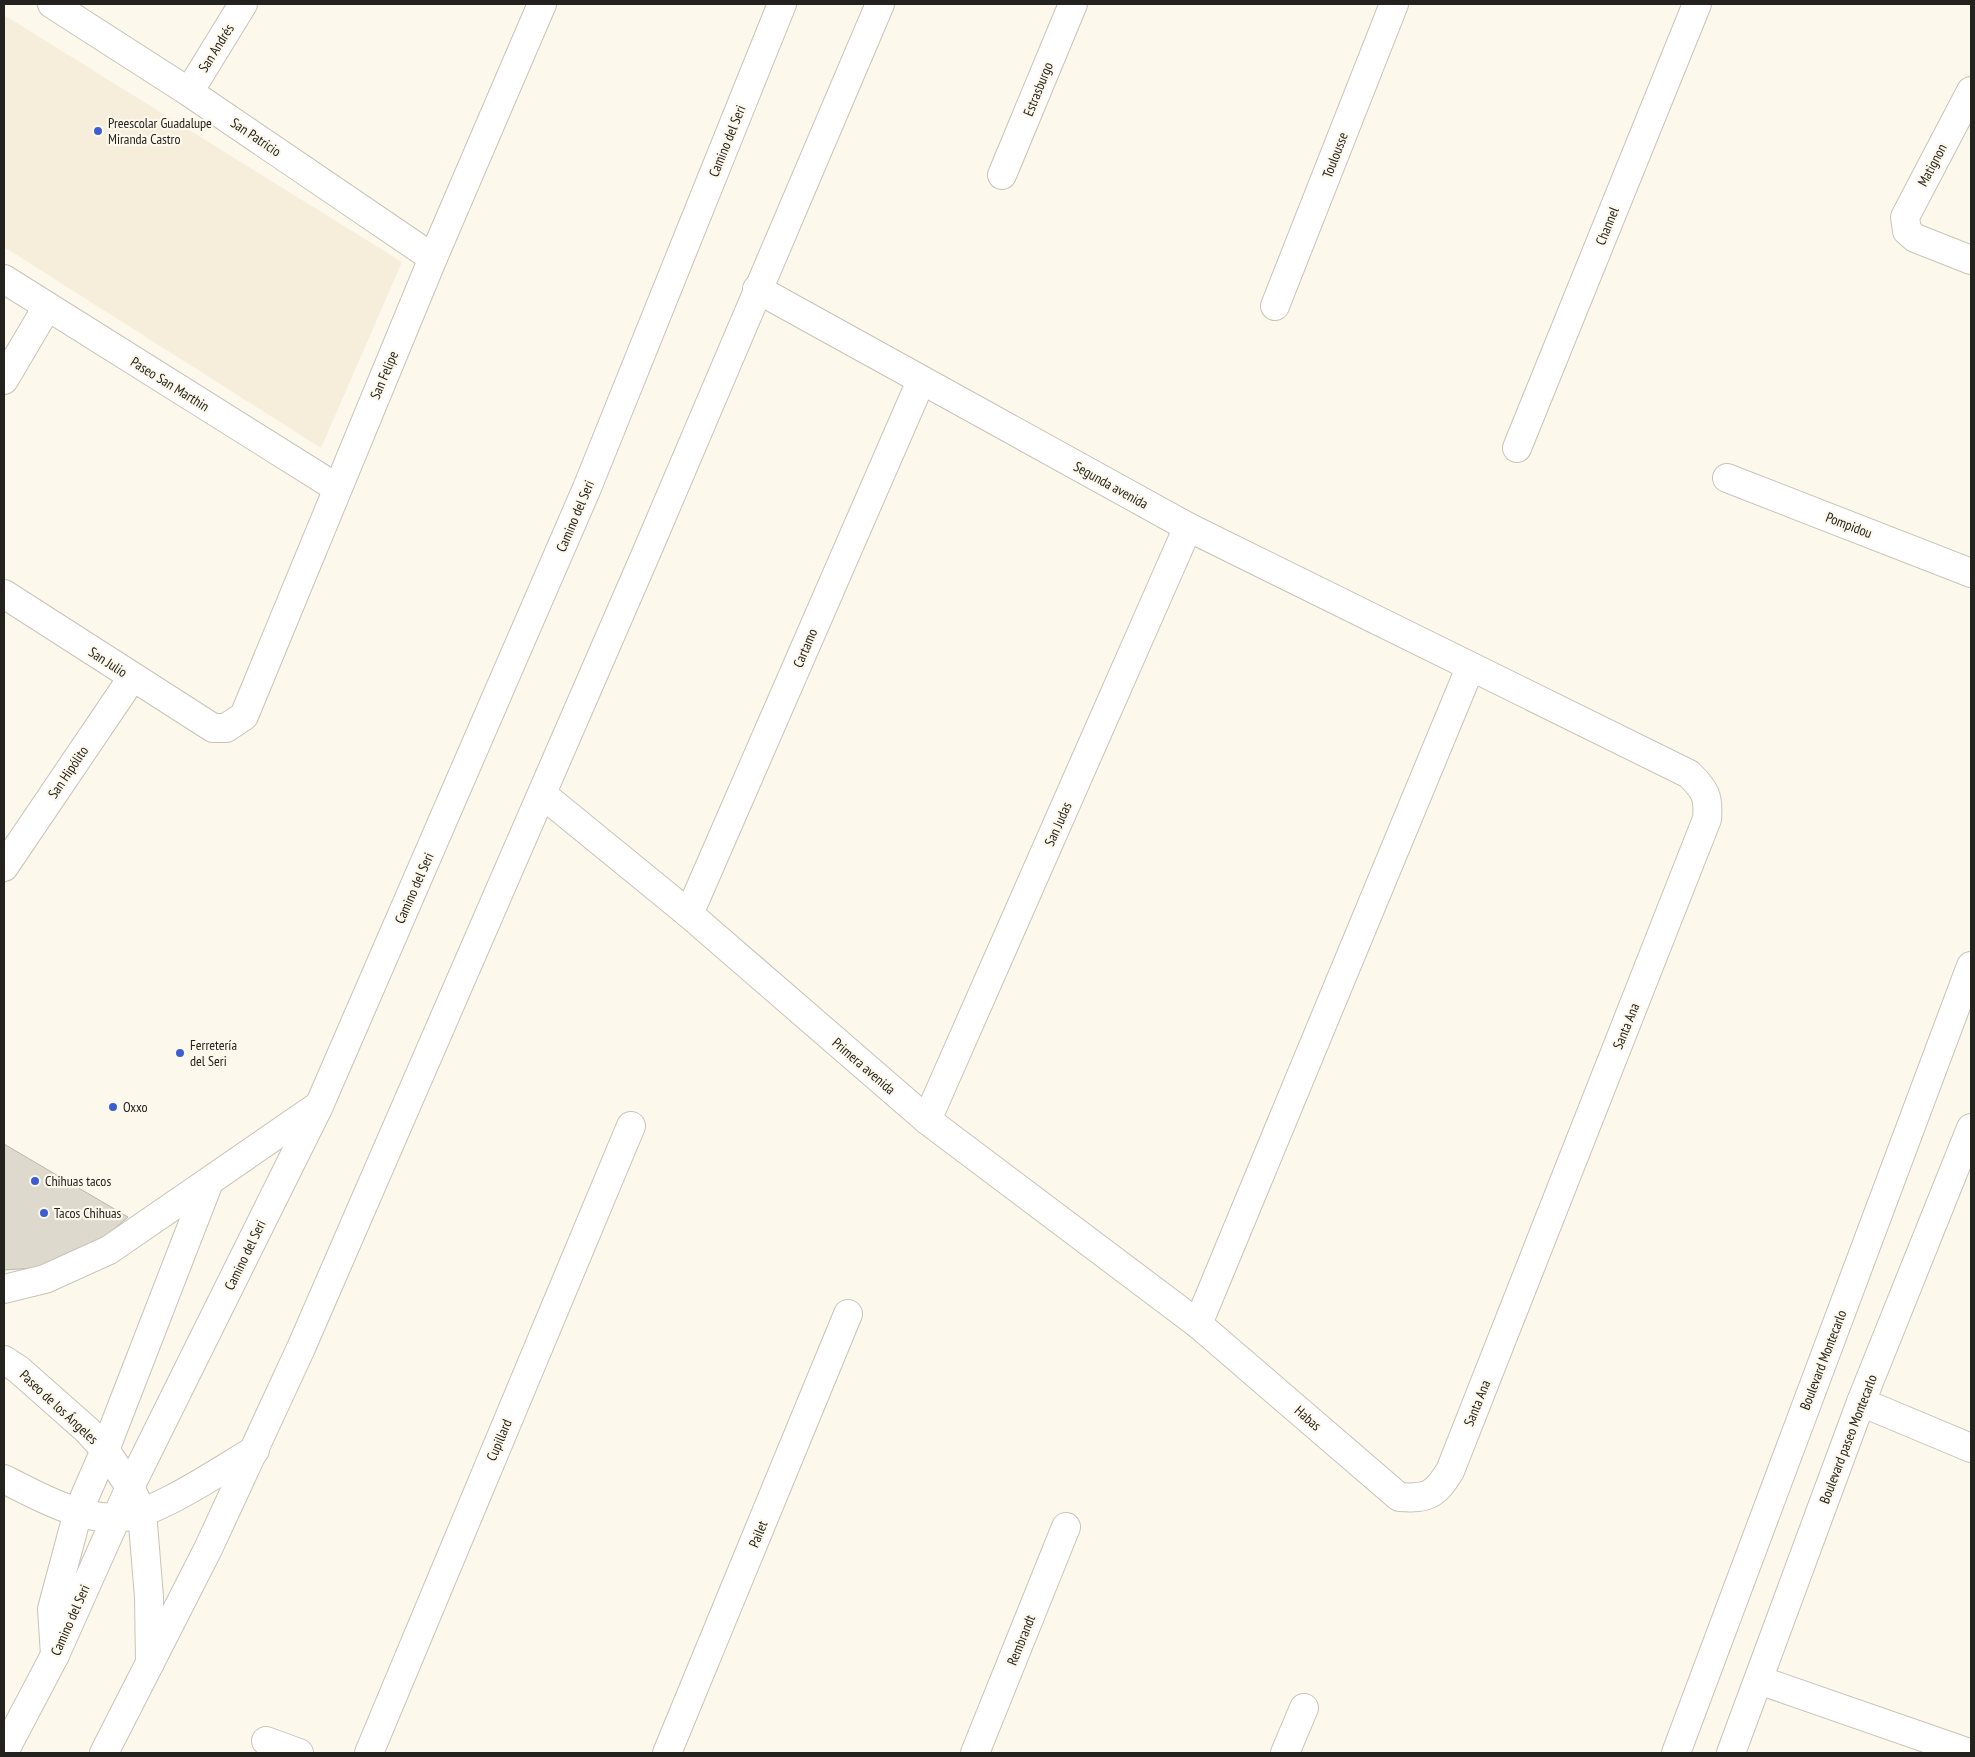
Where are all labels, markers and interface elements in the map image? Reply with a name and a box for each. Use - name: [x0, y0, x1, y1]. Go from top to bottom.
- street label: San Andrés: [194, 20, 238, 75]
- street label: Estrasburgo: [1019, 59, 1057, 119]
- street label: Camino del Seri: [704, 102, 750, 180]
- place label: Preescolar Guadalupe Miranda Castro: [108, 114, 212, 148]
- street label: San Patricio: [227, 114, 285, 160]
- marker: Preescolar Guadalupe Miranda Castro: [92, 125, 104, 137]
- street label: Toulousse: [1318, 129, 1352, 180]
- street label: Matignon: [1913, 141, 1951, 189]
- street label: Channel: [1591, 204, 1623, 248]
- street label: San Felipe: [366, 348, 402, 402]
- street label: Paseo San Marthin: [127, 353, 213, 415]
- street label: Segunda avenida: [1071, 457, 1151, 513]
- street label: Camino del Seri: [552, 478, 598, 554]
- street label: Pompidou: [1823, 508, 1875, 542]
- street label: Cartamo: [789, 626, 821, 670]
- street label: San Julio: [85, 643, 131, 681]
- street label: San Hipólito: [44, 742, 92, 802]
- street label: San Judas: [1040, 799, 1076, 849]
- street label: Camino del Seri: [390, 850, 438, 926]
- street label: Santa Ana: [1609, 1000, 1643, 1052]
- street label: Primera avenida: [829, 1034, 899, 1098]
- place label: Ferretería del Seri: [190, 1036, 237, 1070]
- marker: Ferretería del Seri: [174, 1047, 186, 1059]
- place label: Oxxo: [123, 1098, 148, 1116]
- marker: Oxxo: [107, 1101, 119, 1113]
- place label: Chihuas tacos: [45, 1172, 111, 1190]
- marker: Chihuas tacos: [29, 1175, 41, 1187]
- place label: Tacos Chihuas: [54, 1204, 122, 1222]
- marker: Tacos Chihuas: [38, 1207, 50, 1219]
- street label: Camino del Seri: [220, 1217, 270, 1293]
- street label: Boulevard Montecarlo: [1796, 1307, 1850, 1413]
- street label: Paseo de los Ángeles: [16, 1366, 102, 1448]
- street label: Boulevard paseo Montecarlo: [1815, 1372, 1881, 1506]
- street label: Santa Ana: [1460, 1377, 1494, 1429]
- street label: Habas: [1291, 1402, 1325, 1435]
- street label: Cupillard: [482, 1416, 516, 1464]
- street label: Pailet: [745, 1518, 772, 1550]
- street label: Camino del Seri: [46, 1582, 94, 1658]
- street label: Rembrandt: [1003, 1612, 1039, 1668]

